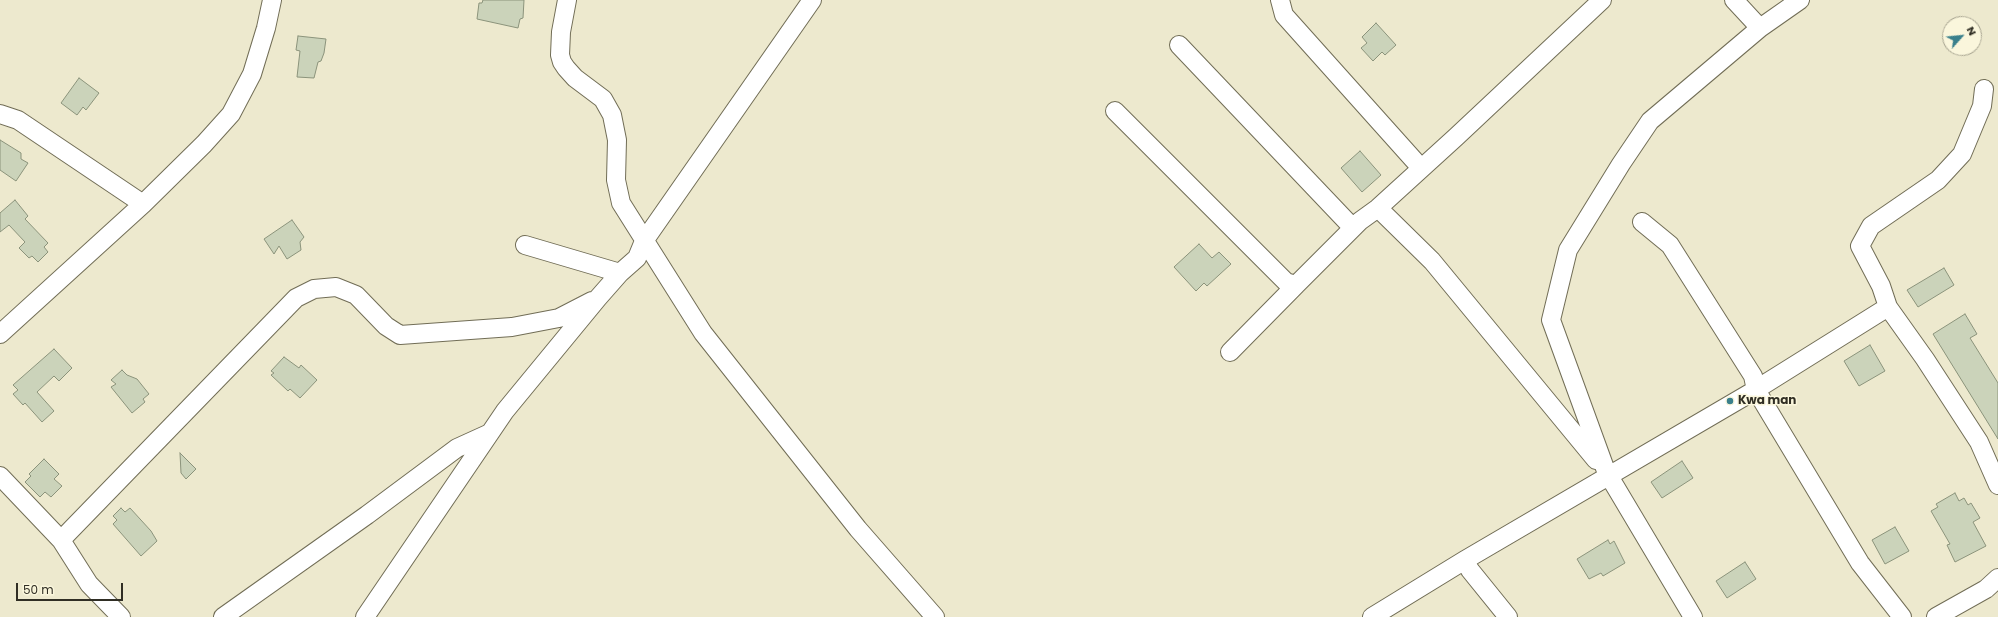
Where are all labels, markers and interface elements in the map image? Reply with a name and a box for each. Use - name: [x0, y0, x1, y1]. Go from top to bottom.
- north arrow: [1942, 16, 1982, 56]
- text: N: [1963, 24, 1981, 38]
- place label: Kwa man: [1738, 394, 1796, 408]
- marker: Kwa man: [1725, 396, 1735, 406]
- scale bar: [18, 575, 125, 601]
- text: 50 m: [23, 581, 54, 598]

